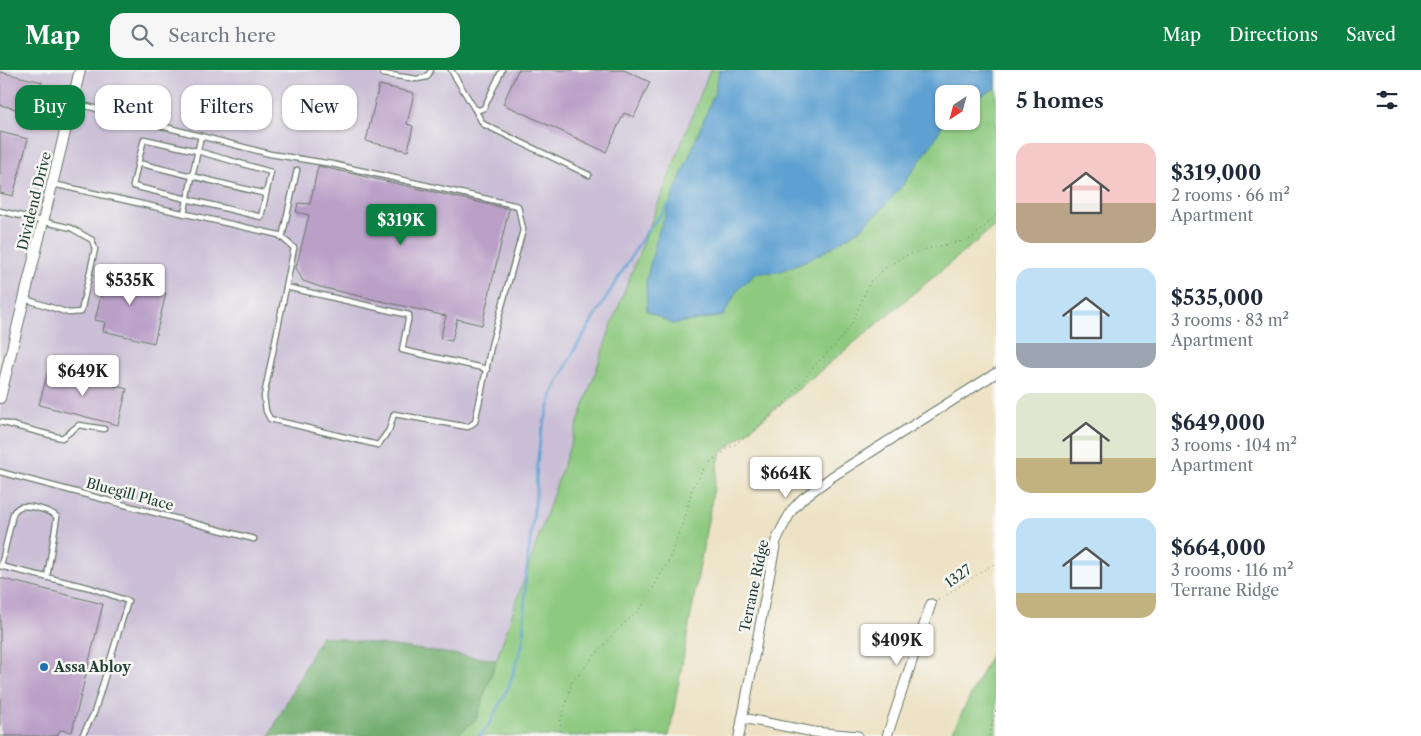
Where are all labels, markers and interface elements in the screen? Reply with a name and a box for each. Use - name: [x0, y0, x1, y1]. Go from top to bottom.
- search box: [110, 13, 460, 58]
- text: Map: [25, 21, 80, 50]
- icon: search: [128, 21, 156, 49]
- text: Search here: [168, 24, 276, 47]
- text: Map: [1162, 24, 1201, 46]
- text: Directions: [1229, 24, 1318, 46]
- text: Saved: [1346, 24, 1396, 46]
- chip: Buy: [15, 85, 85, 130]
- chip: Rent: [95, 85, 171, 130]
- chip: Filters: [181, 85, 272, 130]
- chip: New: [282, 85, 357, 130]
- north arrow: [935, 85, 980, 130]
- map controls: [935, 85, 980, 130]
- icon: filters: [1373, 86, 1401, 114]
- text: 5 homes: [1016, 88, 1104, 113]
- street label: Dividend Drive: [13, 150, 55, 252]
- text: $319,000: [1171, 160, 1261, 185]
- icon: home: [1056, 163, 1116, 223]
- text: 2 rooms · 66 m²: [1171, 185, 1290, 205]
- pin: $319K: [366, 204, 436, 246]
- text: Apartment: [1171, 205, 1253, 225]
- text: $319K: [377, 210, 425, 230]
- pin: $535K: [95, 264, 165, 306]
- text: $535K: [106, 270, 154, 290]
- text: $535,000: [1171, 285, 1263, 310]
- icon: home: [1056, 288, 1116, 348]
- text: 3 rooms · 83 m²: [1171, 310, 1289, 330]
- text: Apartment: [1171, 330, 1253, 350]
- pin: $649K: [48, 354, 118, 397]
- text: $649K: [58, 361, 108, 381]
- text: $649,000: [1171, 410, 1265, 435]
- icon: home: [1056, 413, 1116, 473]
- text: 3 rooms · 104 m²: [1171, 435, 1297, 455]
- text: Apartment: [1171, 455, 1253, 475]
- pin: $664K: [751, 456, 821, 499]
- text: $664K: [761, 463, 811, 483]
- street label: Bluegill Place: [84, 474, 176, 514]
- text: $664,000: [1171, 535, 1266, 560]
- street label: Terrane Ridge: [735, 538, 773, 634]
- icon: home: [1056, 538, 1116, 598]
- street label: 1327: [941, 560, 975, 592]
- text: 3 rooms · 116 m²: [1171, 560, 1294, 580]
- text: Terrane Ridge: [1171, 580, 1279, 600]
- pin: $409K: [862, 624, 932, 666]
- text: $409K: [872, 630, 922, 650]
- place label: Assa Abloy: [53, 658, 131, 676]
- marker: Assa Abloy: [38, 661, 50, 673]

